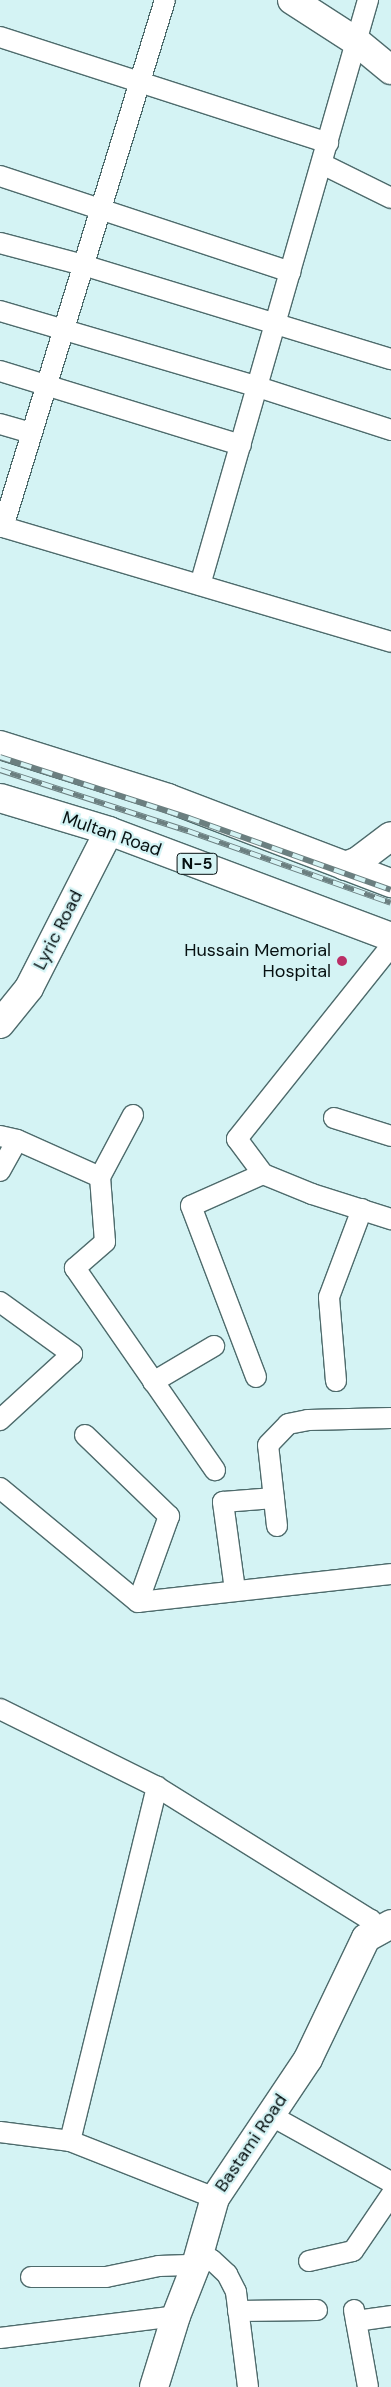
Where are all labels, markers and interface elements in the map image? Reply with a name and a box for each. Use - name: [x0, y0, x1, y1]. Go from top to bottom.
- street label: Multan Road: [60, 807, 164, 861]
- road number: N-5: [176, 851, 218, 878]
- street label: Lyric Road: [29, 887, 87, 973]
- place label: Hussain Memorial Hospital: [184, 940, 331, 982]
- marker: Hussain Memorial Hospital: [335, 954, 349, 968]
- street label: Bastami Road: [210, 2090, 292, 2196]

